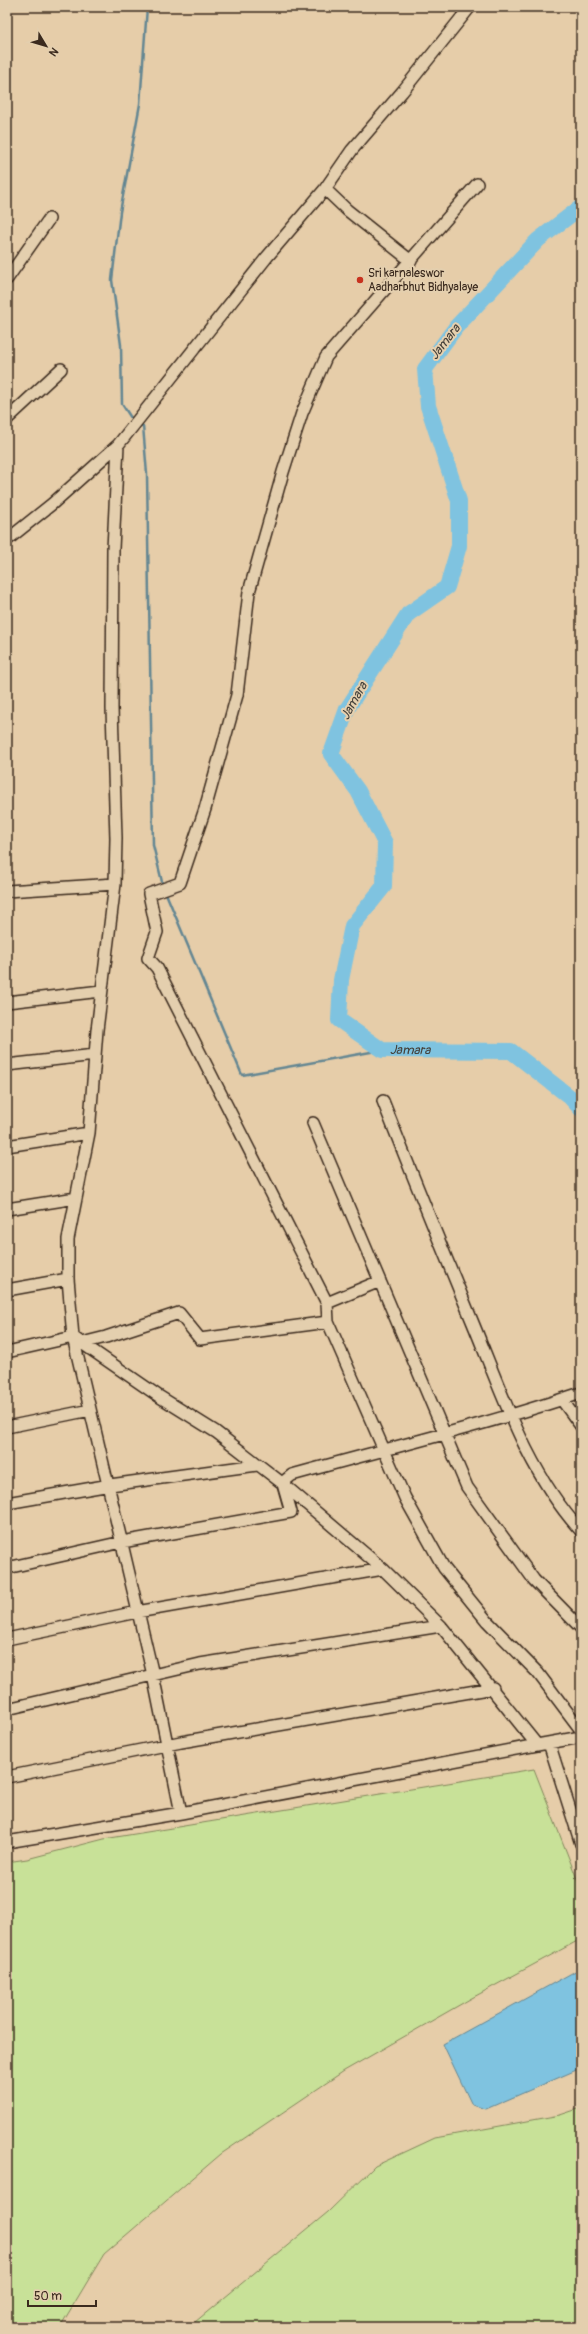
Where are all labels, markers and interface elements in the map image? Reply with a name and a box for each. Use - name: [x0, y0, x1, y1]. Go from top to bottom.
- north arrow: [26, 26, 66, 66]
- text: N: [46, 45, 61, 59]
- place label: Sri karnaleswor Aadharbhut Bidhyalaye: [368, 266, 478, 295]
- marker: Sri karnaleswor Aadharbhut Bidhyalaye: [355, 275, 365, 285]
- water label: Jamara: [426, 320, 464, 363]
- water label: Jamara: [337, 679, 371, 723]
- water label: Jamara: [390, 1042, 431, 1058]
- scale bar: [28, 2282, 96, 2308]
- text: 50 m: [34, 2289, 62, 2304]

